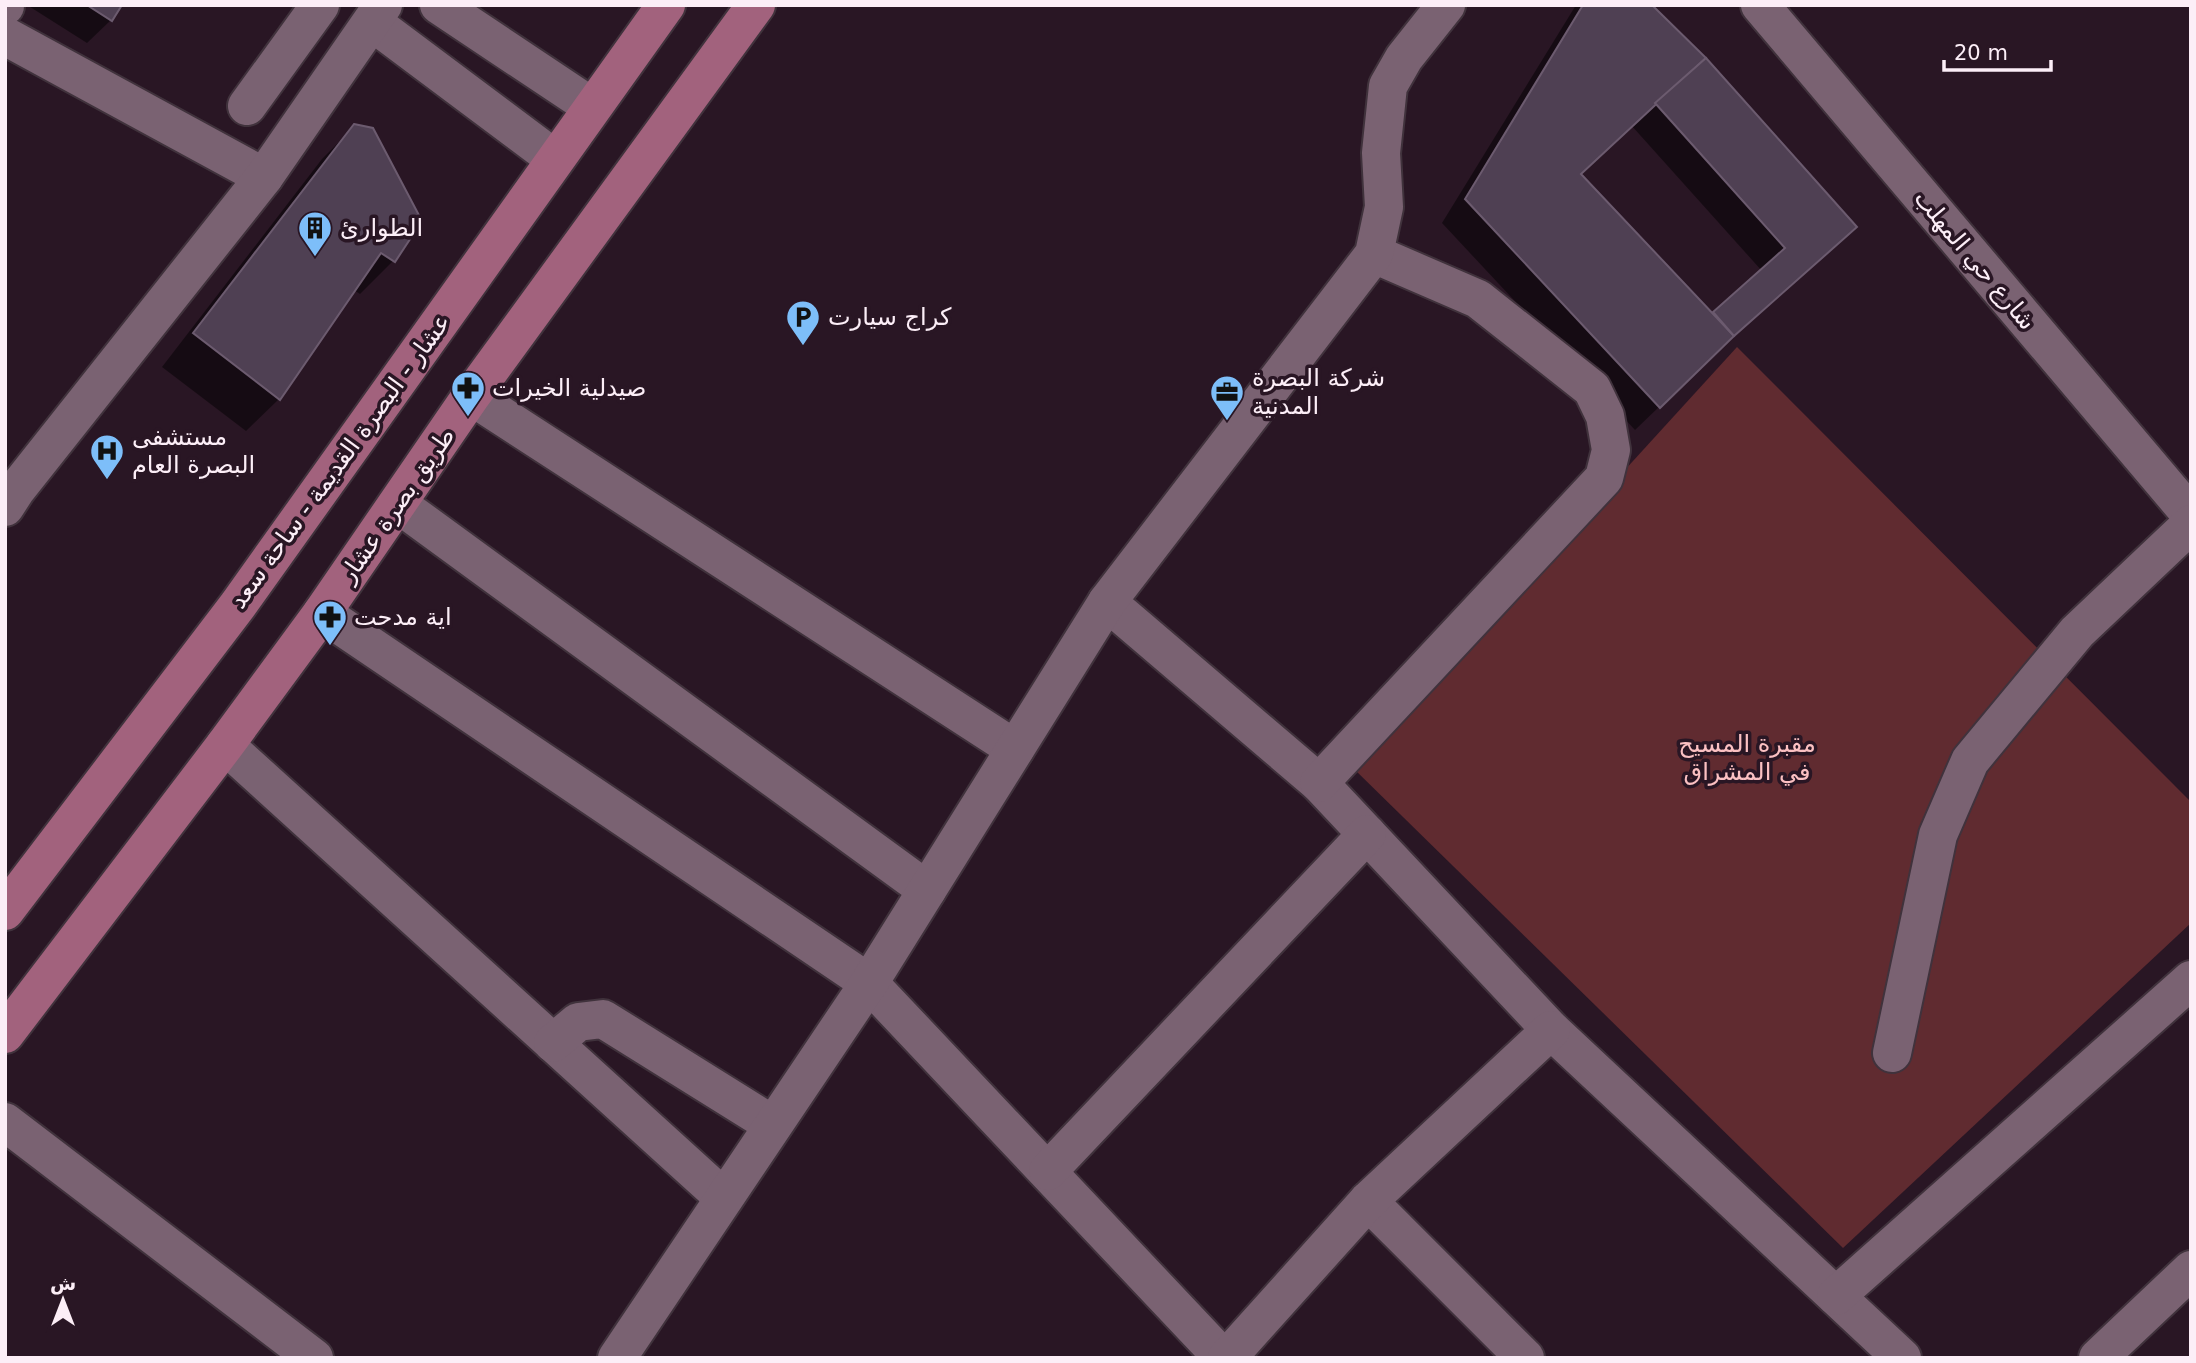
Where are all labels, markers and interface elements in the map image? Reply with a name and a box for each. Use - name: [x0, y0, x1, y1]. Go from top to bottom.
- scale bar: [1944, 28, 2051, 72]
- text: 20 m: [1954, 41, 2008, 65]
- street label: شارع حي المهلب: [1908, 184, 2042, 336]
- building icon: الطوارئ: [296, 209, 334, 258]
- place label: الطوارئ: [340, 214, 423, 242]
- parking icon: كراج سيارت: [784, 298, 822, 347]
- place label: كراج سيارت: [828, 303, 952, 331]
- street label: عشار - البصرة القديمة - ساحة سعد: [224, 308, 456, 614]
- place label: شركة البصرة المدنية: [1252, 364, 1385, 420]
- pharmacy icon: صيدلية الخيرات: [449, 369, 487, 418]
- office icon: شركة البصرة المدنية: [1208, 373, 1246, 422]
- place label: صيدلية الخيرات: [492, 374, 647, 402]
- street label: طريق بصرة عشار: [333, 422, 461, 588]
- place label: مستشفى البصرة العام: [132, 423, 255, 479]
- hospital icon: مستشفى البصرة العام: [88, 432, 126, 481]
- pharmacy icon: اية مدحت: [311, 598, 349, 647]
- place label: اية مدحت: [354, 603, 452, 631]
- park label: مقبرة المسيح في المشراق: [1678, 730, 1816, 786]
- north arrow: [28, 1265, 98, 1335]
- text: ش: [50, 1272, 76, 1295]

